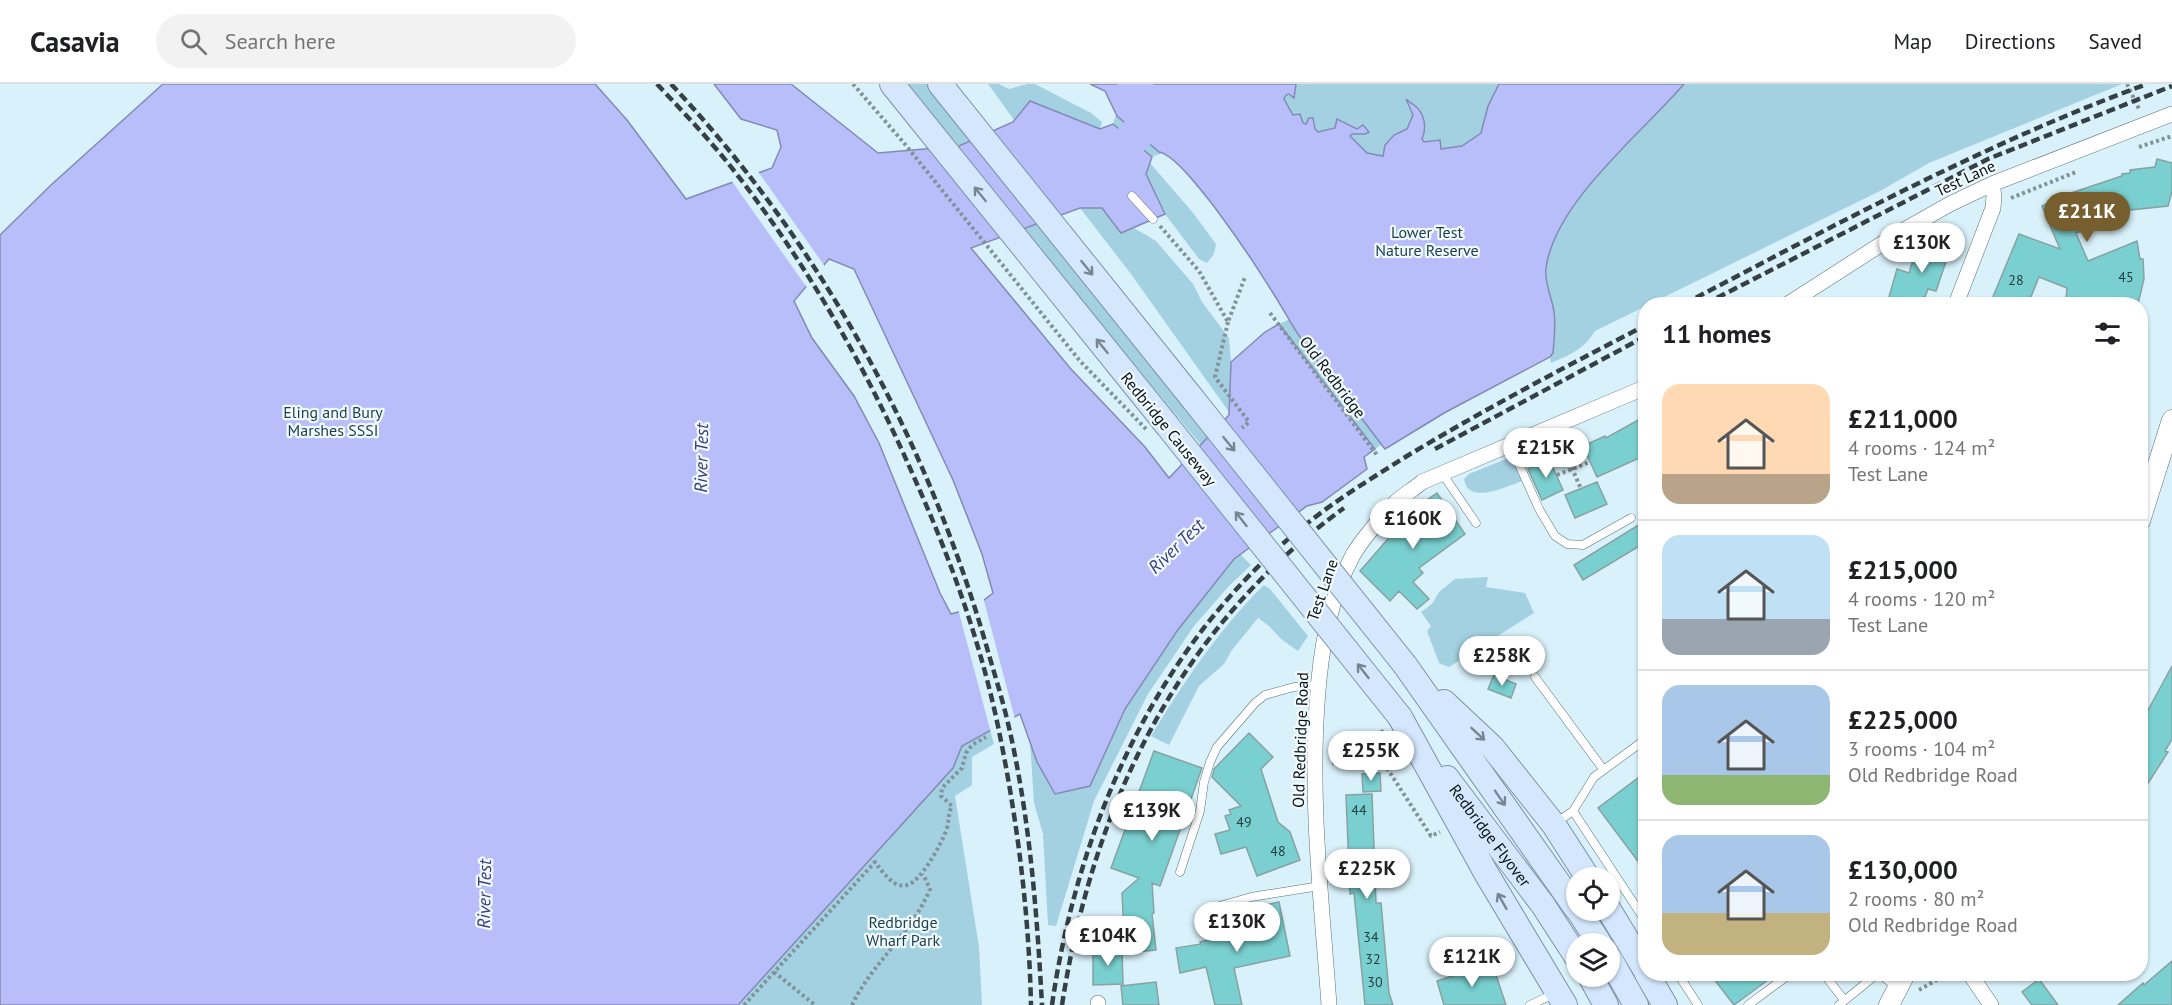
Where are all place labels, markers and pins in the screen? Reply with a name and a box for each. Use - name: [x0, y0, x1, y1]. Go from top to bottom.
- pin: £211K: [2045, 192, 2129, 243]
- pin: £130K: [1880, 223, 1964, 274]
- pin: £215K: [1504, 428, 1588, 479]
- pin: £160K: [1371, 499, 1455, 550]
- pin: £258K: [1460, 636, 1544, 687]
- pin: £255K: [1329, 731, 1413, 782]
- pin: £139K: [1110, 791, 1194, 842]
- pin: £225K: [1325, 849, 1409, 900]
- pin: £130K: [1195, 902, 1279, 953]
- pin: £104K: [1066, 916, 1150, 967]
- pin: £121K: [1430, 937, 1514, 988]

